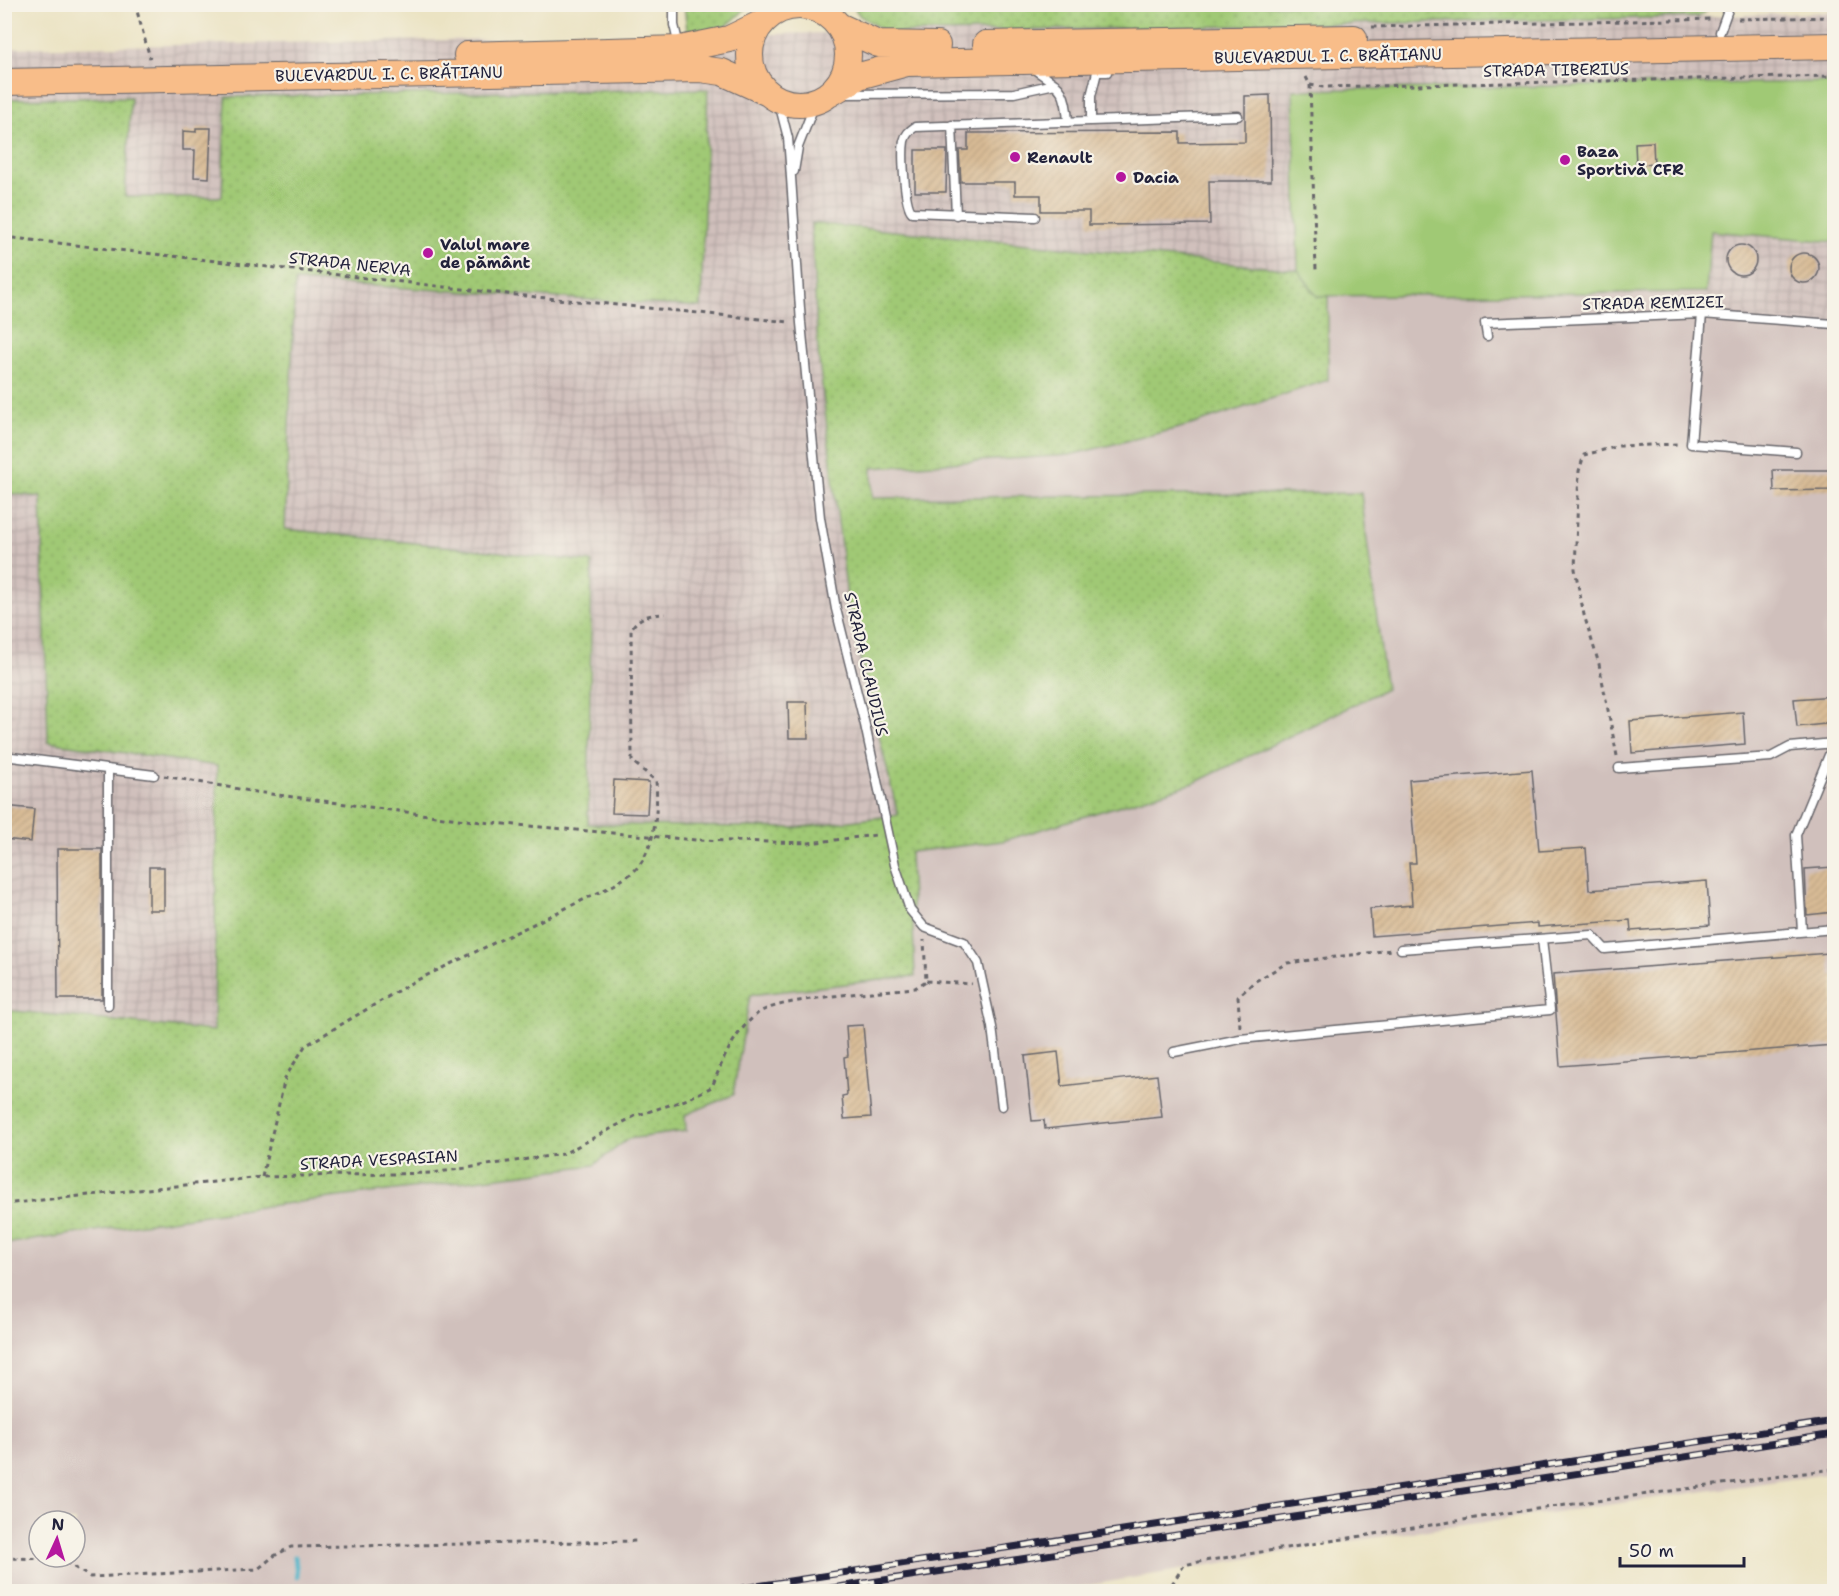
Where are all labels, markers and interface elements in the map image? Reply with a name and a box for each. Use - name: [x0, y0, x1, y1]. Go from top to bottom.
- street label: BULEVARDUL I. C. BRĂTIANU: [1214, 44, 1442, 68]
- street label: STRADA TIBERIUS: [1483, 58, 1629, 82]
- street label: BULEVARDUL I. C. BRĂTIANU: [275, 62, 503, 86]
- place label: Baza Sportivă CFR: [1577, 141, 1684, 180]
- place label: Renault: [1027, 147, 1093, 168]
- marker: Renault: [1008, 150, 1022, 164]
- marker: Baza Sportivă CFR: [1558, 153, 1572, 167]
- place label: Dacia: [1133, 167, 1179, 188]
- marker: Dacia: [1114, 170, 1128, 184]
- place label: Valul mare de pământ: [440, 234, 531, 273]
- marker: Valul mare de pământ: [421, 246, 435, 260]
- street label: STRADA NERVA: [288, 247, 412, 281]
- street label: STRADA REMIZEI: [1582, 291, 1724, 315]
- street label: STRADA CLAUDIUS: [839, 590, 893, 738]
- street label: STRADA VESPASIAN: [299, 1145, 459, 1175]
- north arrow: [27, 1509, 87, 1569]
- text: N: [51, 1514, 65, 1535]
- scale bar: [1620, 1530, 1744, 1568]
- text: 50 m: [1629, 1539, 1674, 1563]

